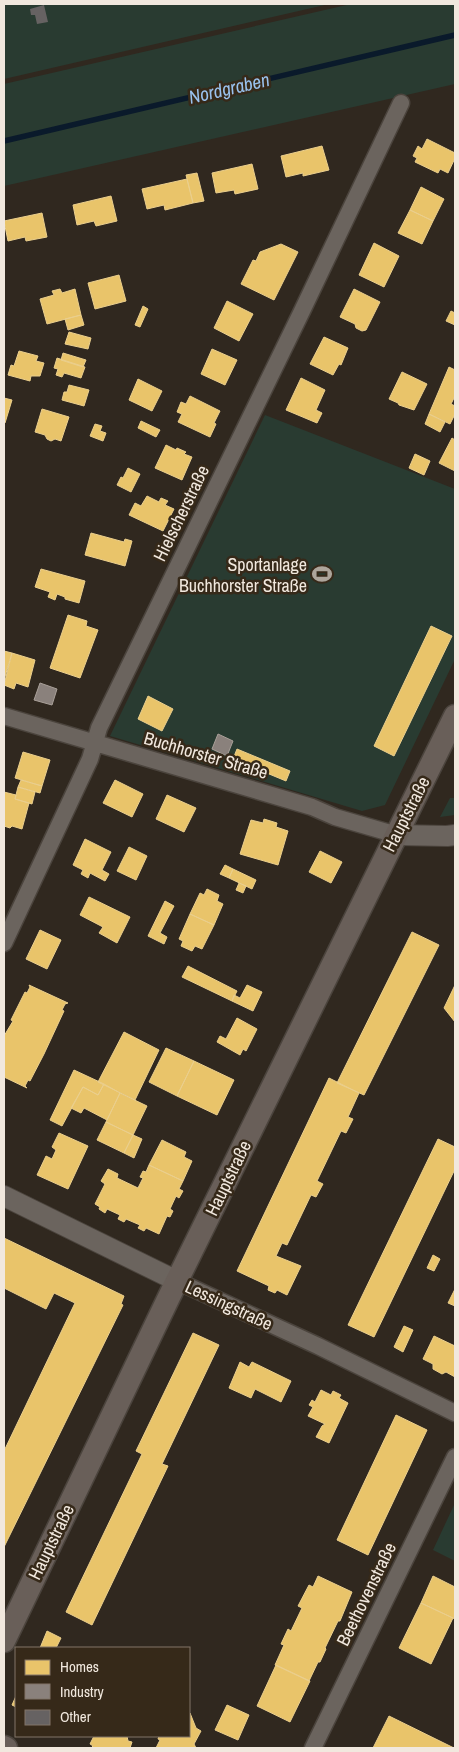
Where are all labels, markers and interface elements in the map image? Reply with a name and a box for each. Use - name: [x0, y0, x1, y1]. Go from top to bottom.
- water label: Nordgraben: [186, 66, 272, 110]
- street label: Hielscherstraße: [147, 461, 215, 565]
- place label: Sportanlage Buchhorster Straße: [179, 552, 307, 598]
- sports icon: Sportanlage Buchhorster Straße: [311, 563, 333, 585]
- street label: Buchhorster Straße: [141, 725, 271, 785]
- street label: Hauptstraße: [376, 772, 436, 856]
- street label: Hauptstraße: [199, 1136, 257, 1220]
- street label: Lessingstraße: [181, 1274, 277, 1336]
- street label: Hauptstraße: [22, 1500, 80, 1584]
- street label: Beethovenstraße: [330, 1538, 402, 1650]
- legend: [15, 1647, 190, 1737]
- text: Homes: [60, 1656, 99, 1677]
- text: Industry: [60, 1681, 105, 1702]
- text: Other: [60, 1706, 91, 1727]

